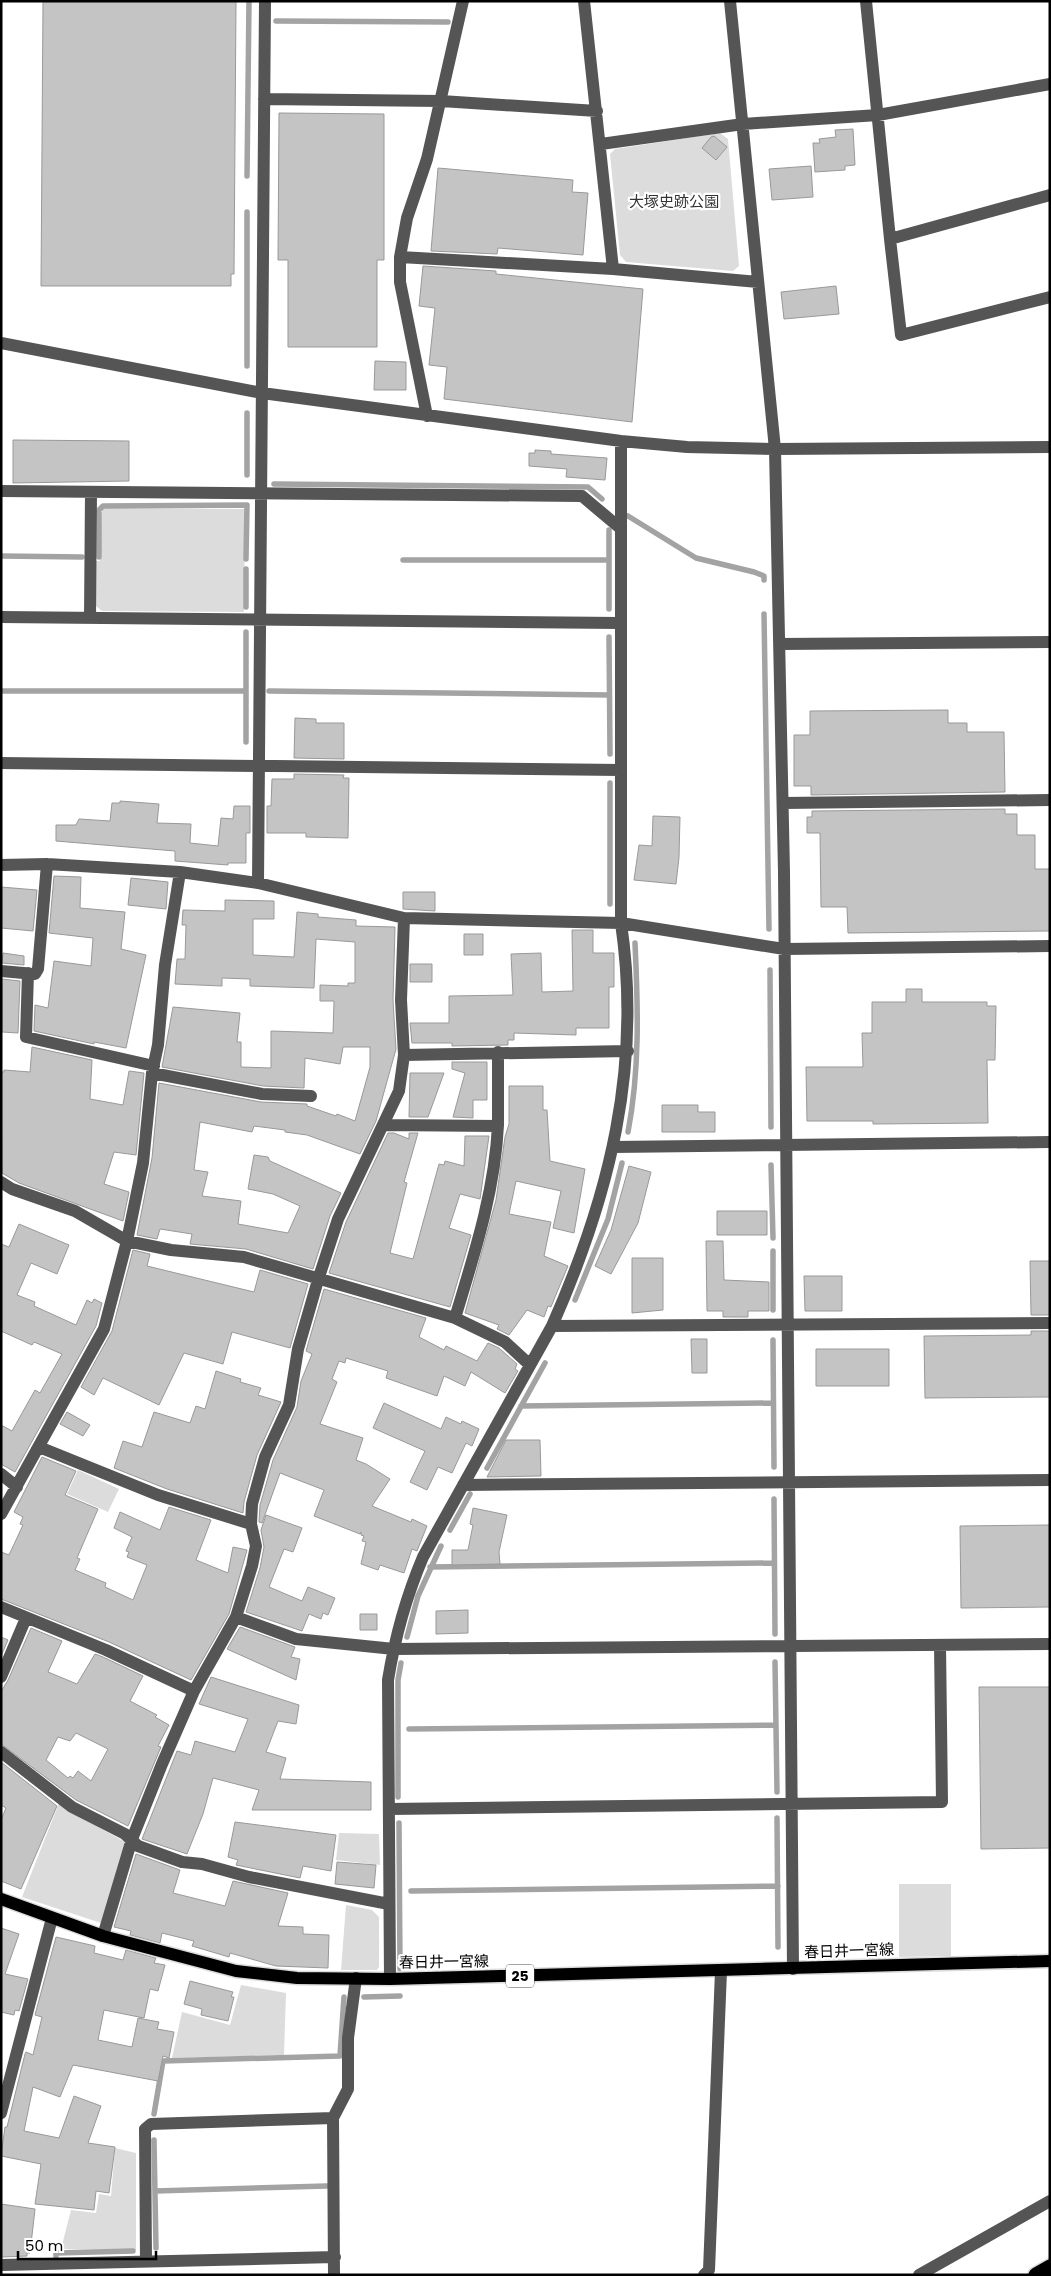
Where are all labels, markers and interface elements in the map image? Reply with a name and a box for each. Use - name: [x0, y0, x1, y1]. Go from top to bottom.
- park label: 大塚史跡公園: [629, 191, 719, 212]
- street label: 春日井一宮線: [804, 1938, 894, 1963]
- street label: 春日井一宮線: [399, 1950, 489, 1973]
- road number: 25: [506, 1964, 534, 1988]
- scale bar: [18, 2228, 155, 2260]
- text: 50 m: [25, 2235, 63, 2256]

